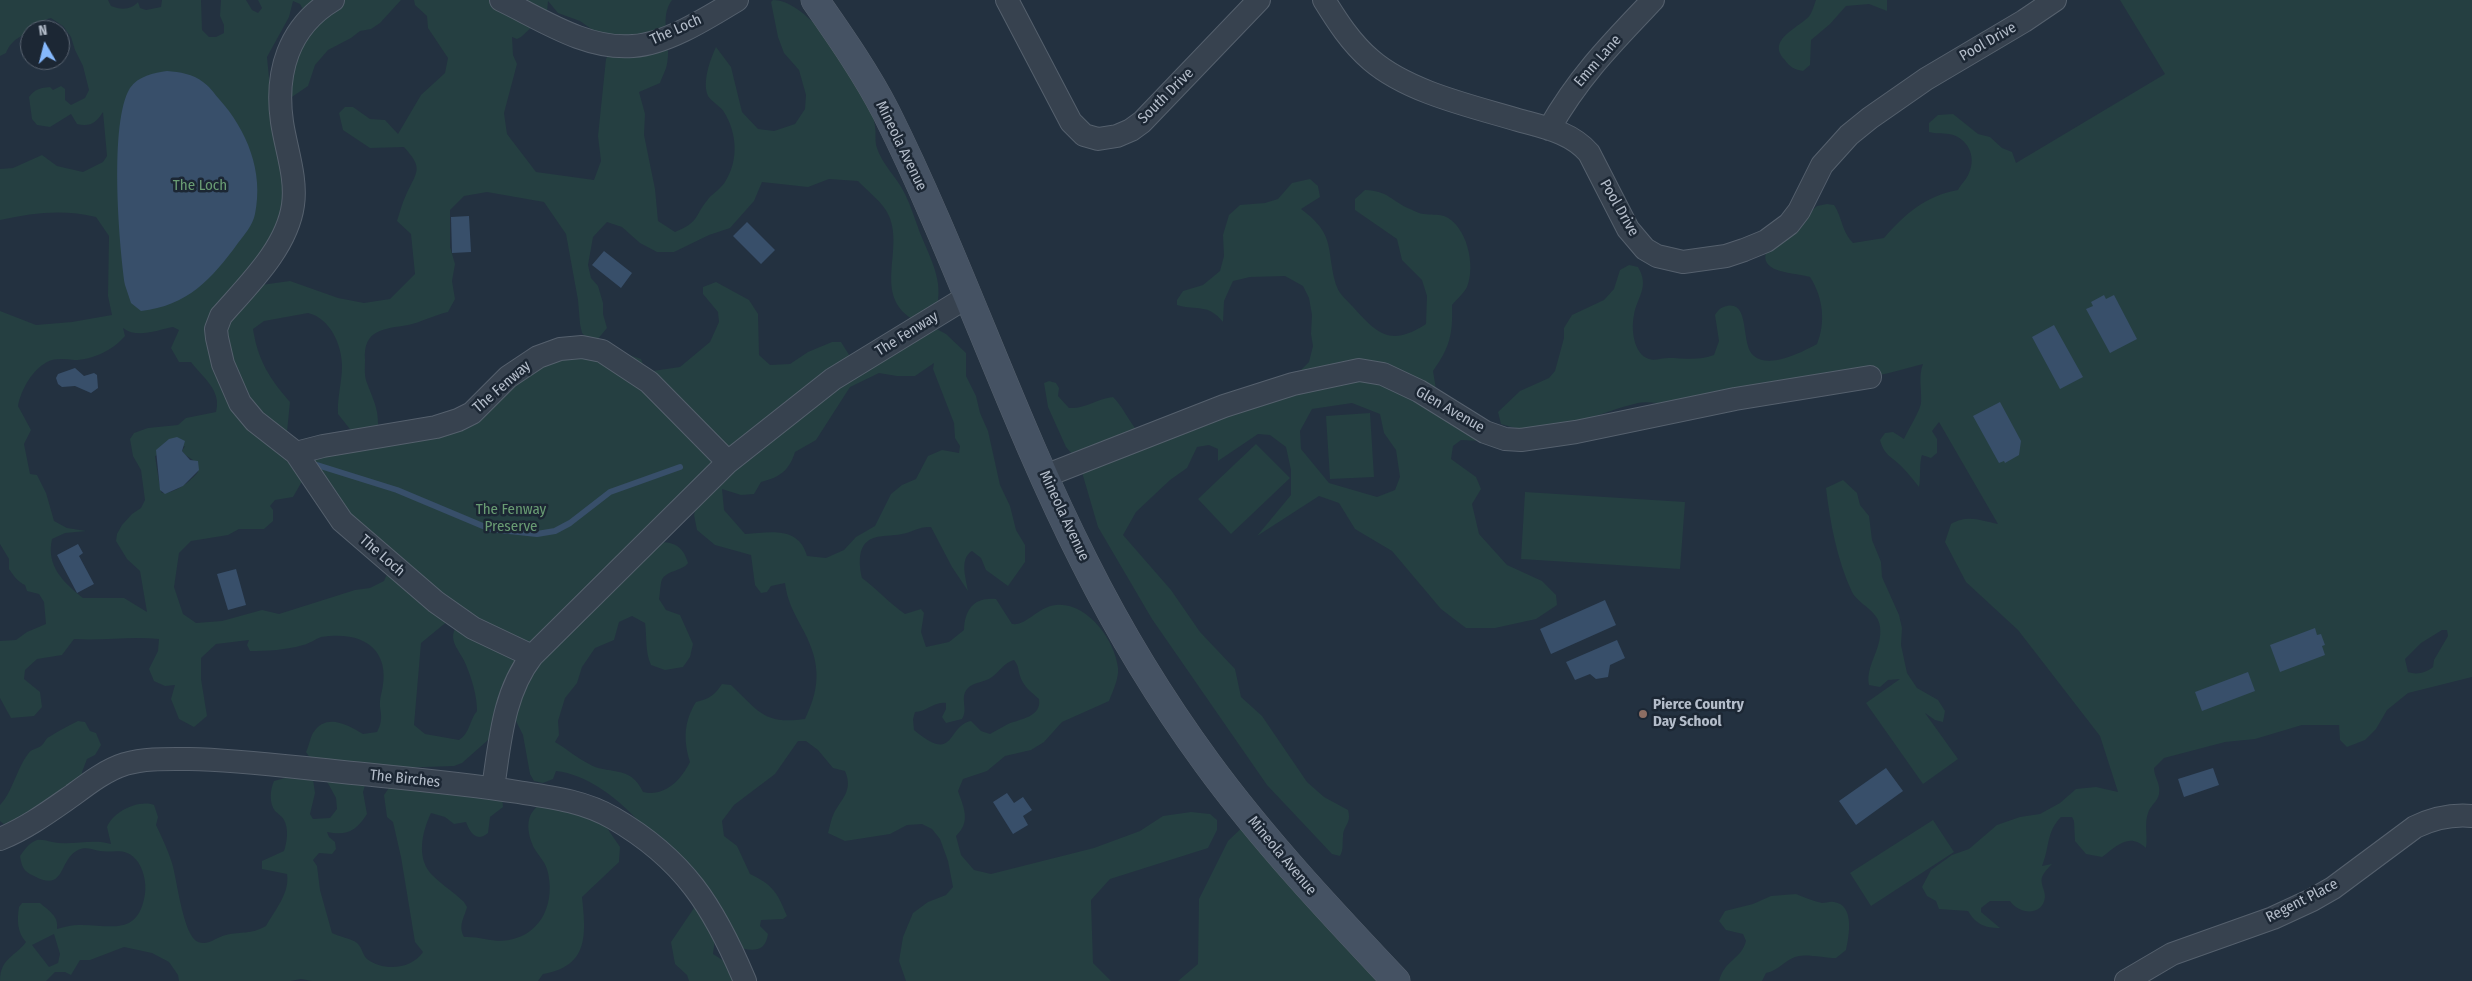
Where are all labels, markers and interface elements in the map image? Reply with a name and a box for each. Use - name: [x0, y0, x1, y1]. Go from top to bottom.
- street label: The Loch: [648, 11, 704, 49]
- street label: Pool Drive: [1956, 19, 2020, 65]
- north arrow: [20, 20, 70, 70]
- text: N: [38, 22, 48, 40]
- street label: Emm Lane: [1571, 31, 1625, 91]
- street label: South Drive: [1134, 64, 1198, 128]
- street label: Mineola Avenue: [872, 98, 930, 194]
- street label: Pool Drive: [1596, 176, 1642, 240]
- park label: The Loch: [173, 177, 227, 195]
- street label: The Fenway: [872, 308, 942, 360]
- street label: The Fenway: [469, 357, 535, 417]
- street label: Glen Avenue: [1412, 383, 1488, 437]
- street label: Mineola Avenue: [1035, 468, 1093, 564]
- park label: The Fenway Preserve: [476, 501, 546, 536]
- street label: The Loch: [356, 531, 408, 581]
- place label: Pierce Country Day School: [1653, 696, 1744, 731]
- marker: Pierce Country Day School: [1637, 708, 1649, 720]
- street label: The Birches: [369, 766, 441, 792]
- street label: Mineola Avenue: [1244, 813, 1320, 899]
- street label: Regent Place: [2263, 875, 2341, 927]

